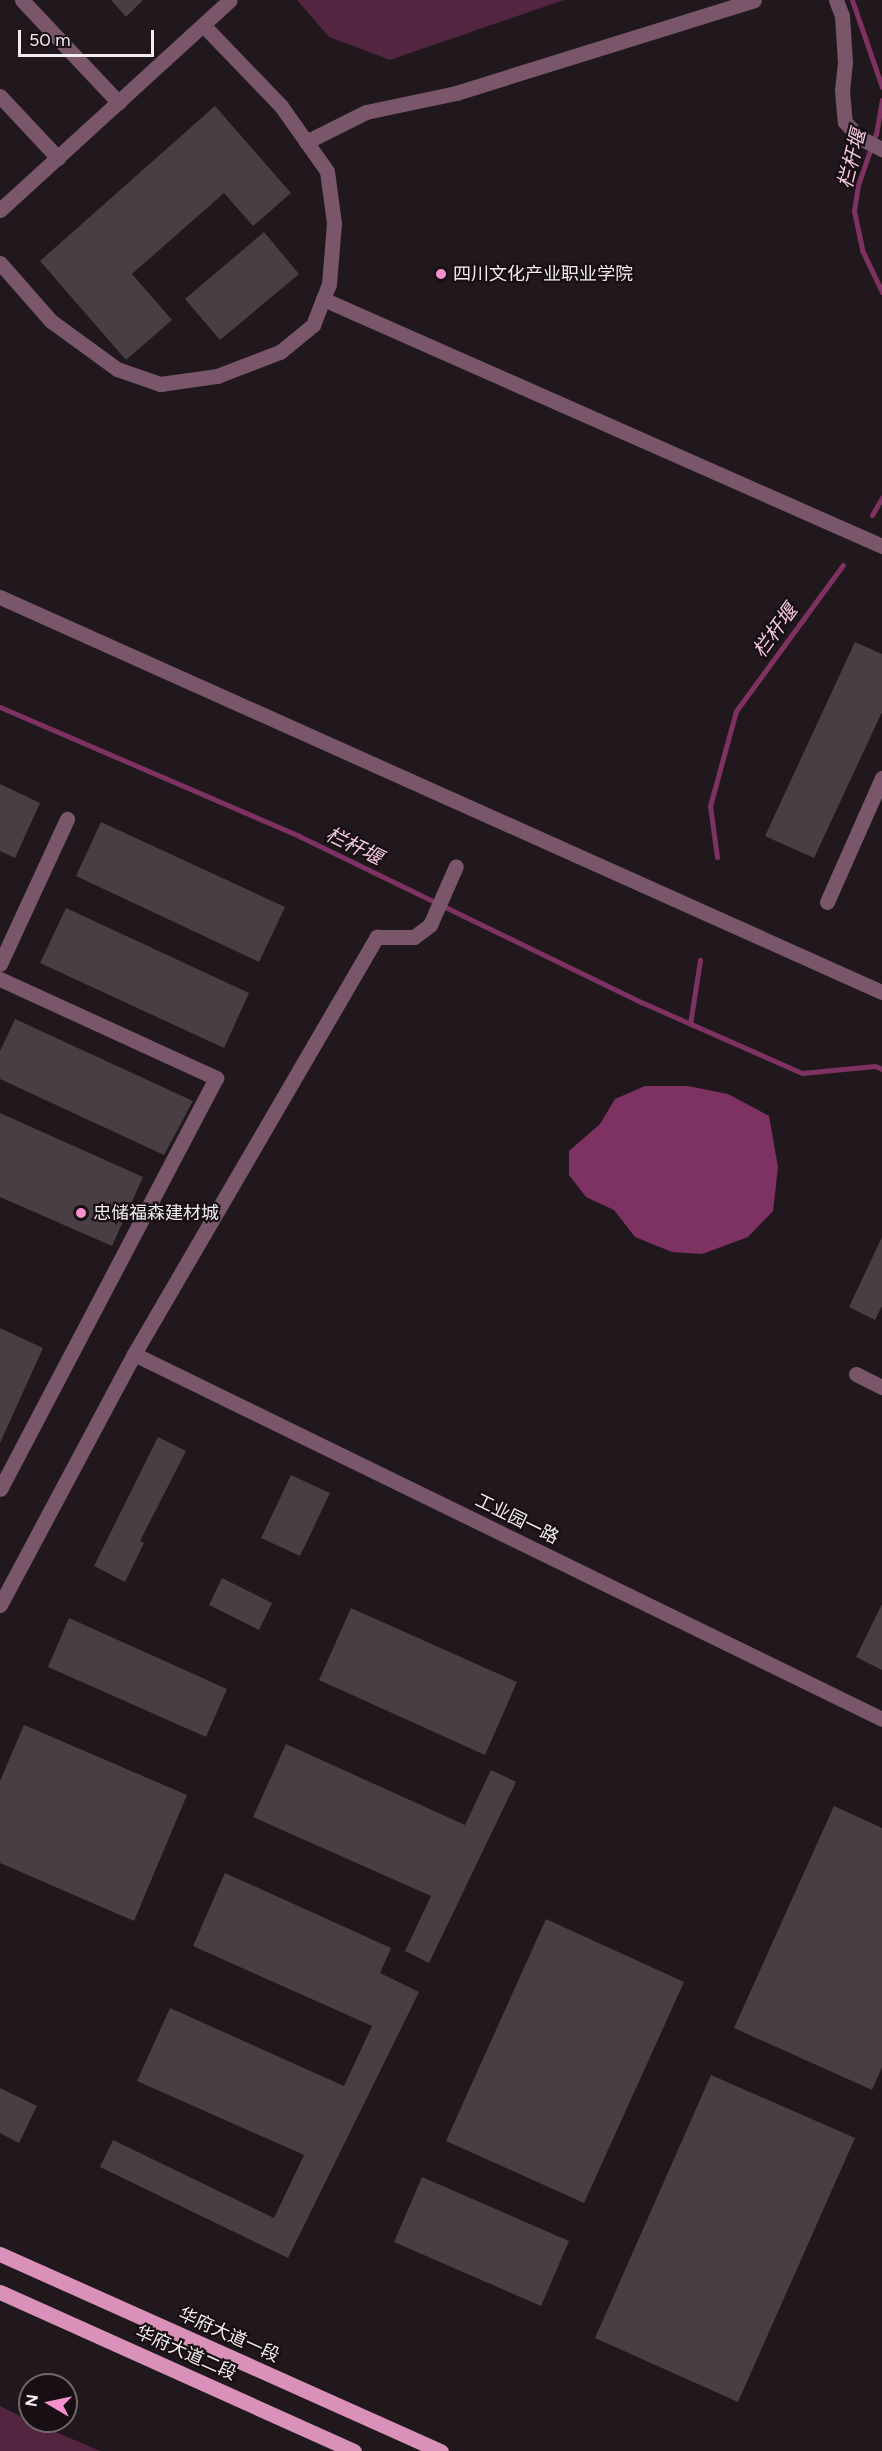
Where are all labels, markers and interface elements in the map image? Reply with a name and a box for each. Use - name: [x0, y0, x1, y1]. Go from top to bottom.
- scale bar: [21, 18, 158, 56]
- text: 50 m: [29, 29, 71, 51]
- water label: 栏杆堰: [833, 127, 871, 191]
- place label: 四川文化产业职业学院: [453, 263, 633, 285]
- marker: 四川文化产业职业学院: [434, 267, 448, 281]
- water label: 栏杆堰: [748, 600, 802, 662]
- water label: 栏杆堰: [322, 822, 386, 870]
- place label: 忠储福森建材城: [93, 1202, 219, 1224]
- marker: 忠储福森建材城: [74, 1206, 88, 1220]
- street label: 工业园一路: [472, 1490, 562, 1548]
- street label: 华府大道一段: [175, 2303, 283, 2367]
- street label: 华府大道二段: [132, 2321, 240, 2385]
- north arrow: [18, 2373, 78, 2433]
- text: N: [21, 2393, 42, 2408]

